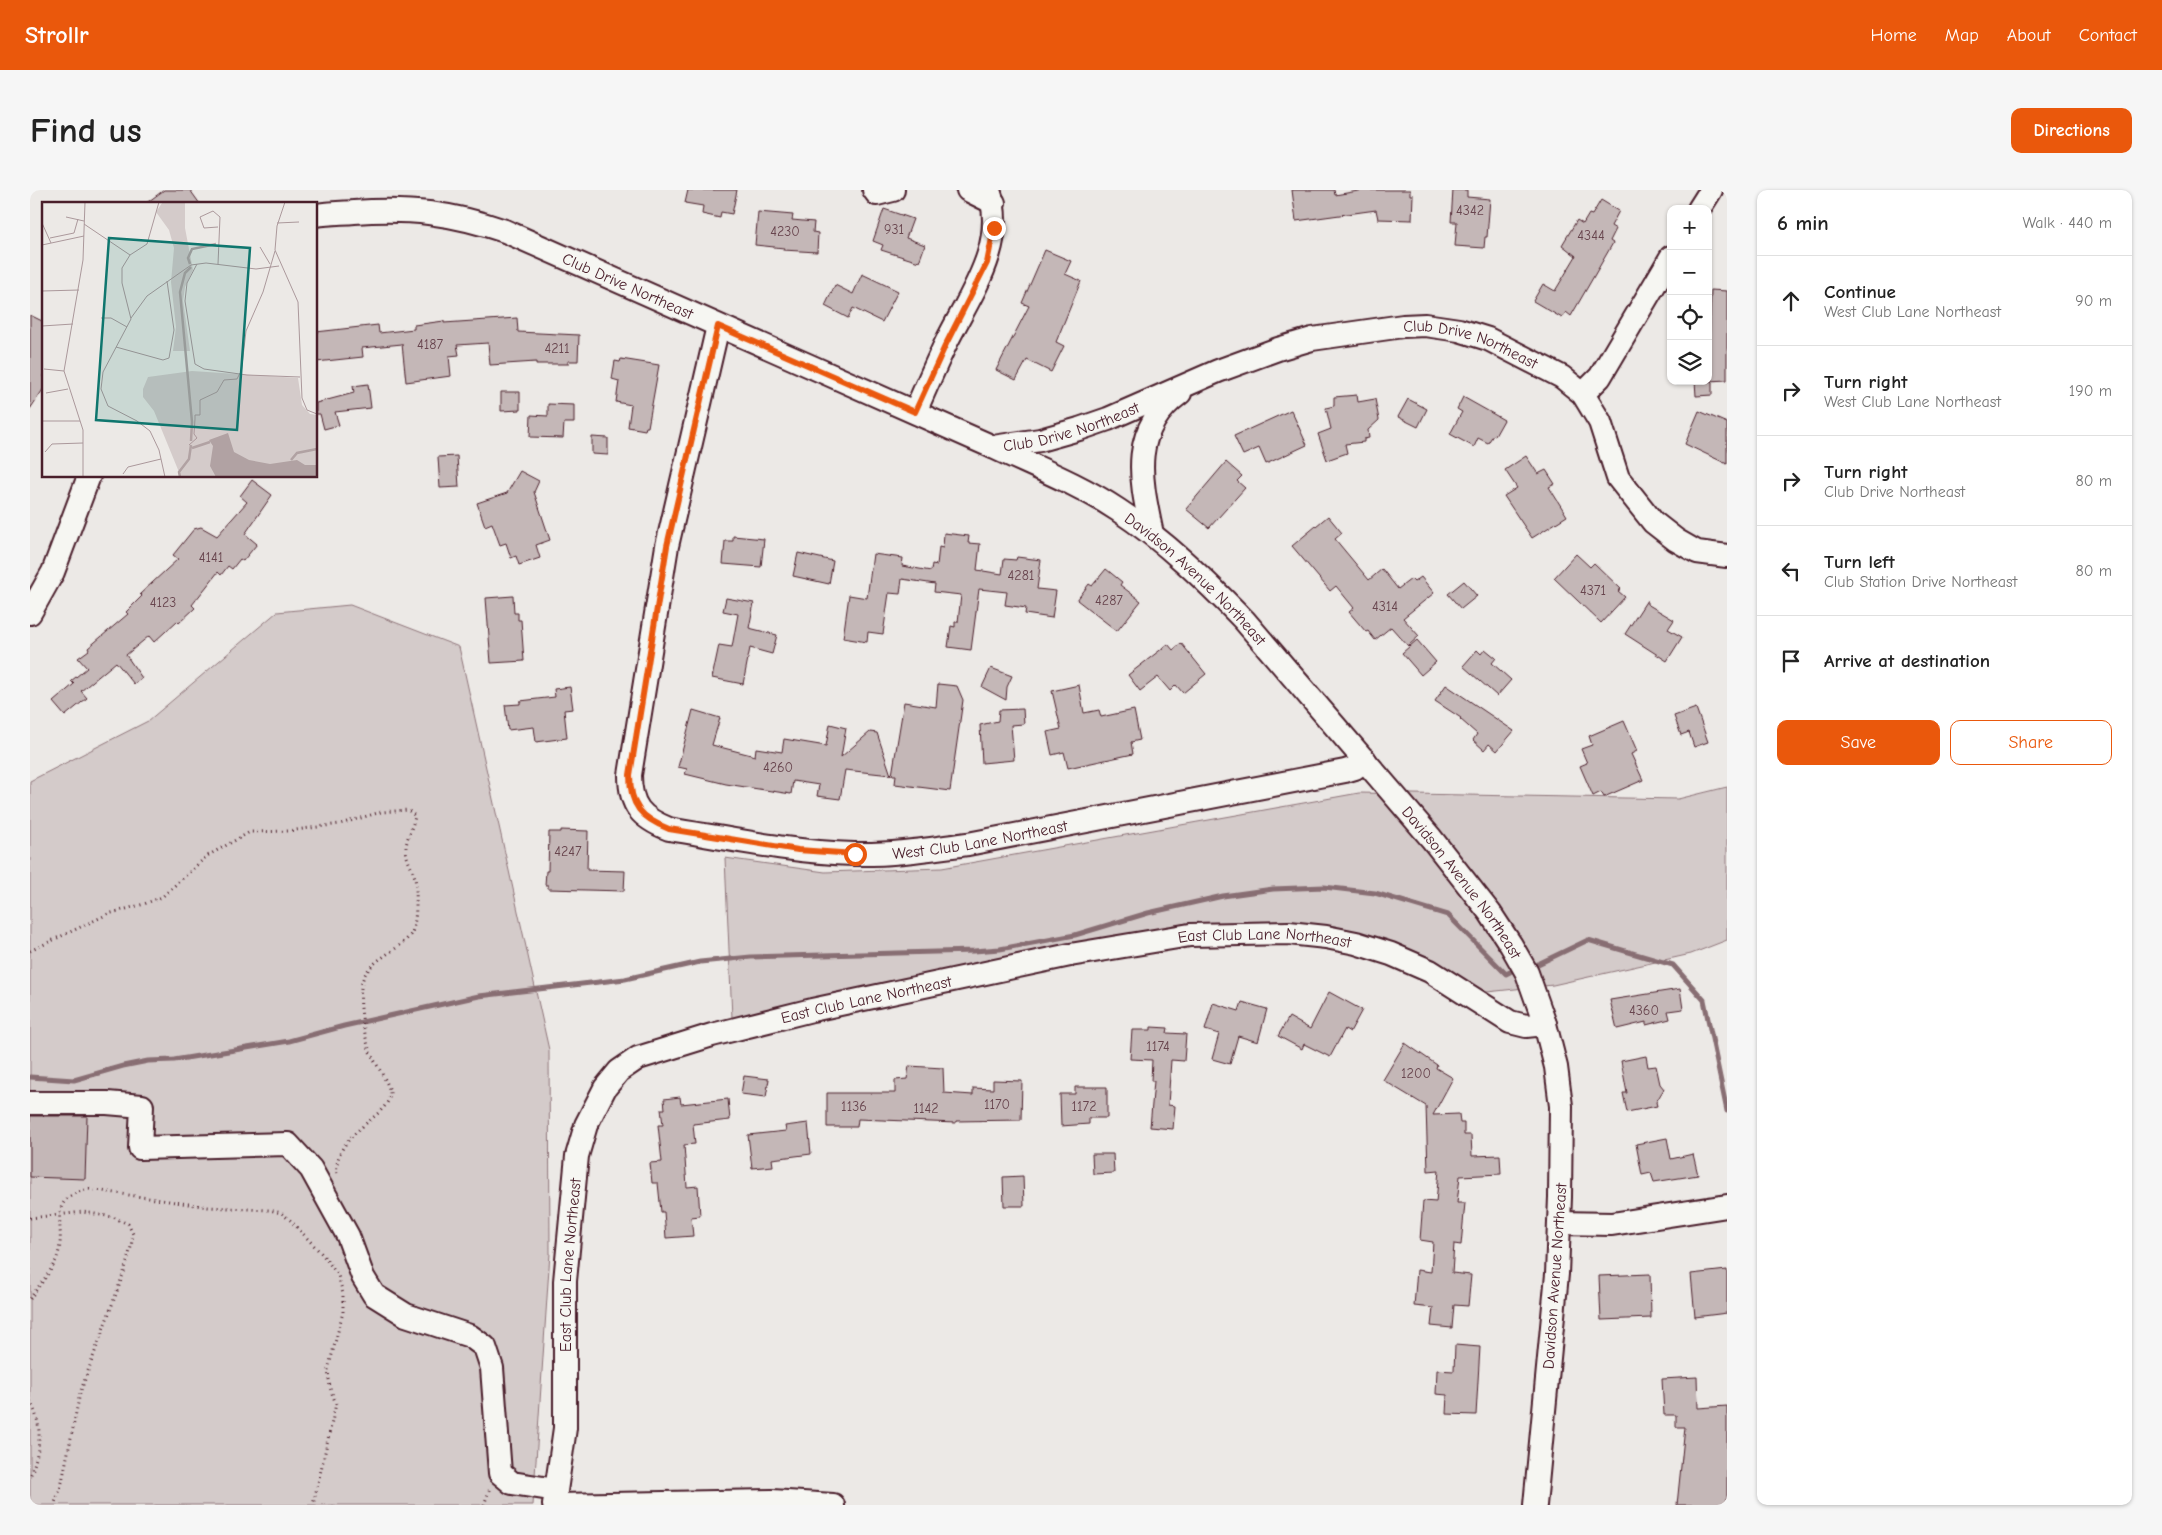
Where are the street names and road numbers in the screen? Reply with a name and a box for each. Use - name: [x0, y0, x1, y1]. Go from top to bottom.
- street label: Club Drive Northeast: [559, 250, 696, 323]
- street label: Club Drive Northeast: [1403, 317, 1541, 373]
- street label: Club Drive Northeast: [1002, 398, 1142, 455]
- street label: Davidson Avenue Northeast: [1121, 509, 1270, 649]
- street label: Davidson Avenue Northeast: [1398, 803, 1525, 962]
- street label: West Club Lane Northeast: [892, 817, 1069, 863]
- street label: East Club Lane Northeast: [1176, 925, 1353, 952]
- street label: East Club Lane Northeast: [779, 972, 954, 1027]
- street label: East Club Lane Northeast: [557, 1177, 585, 1352]
- street label: Davidson Avenue Northeast: [1540, 1182, 1571, 1370]

